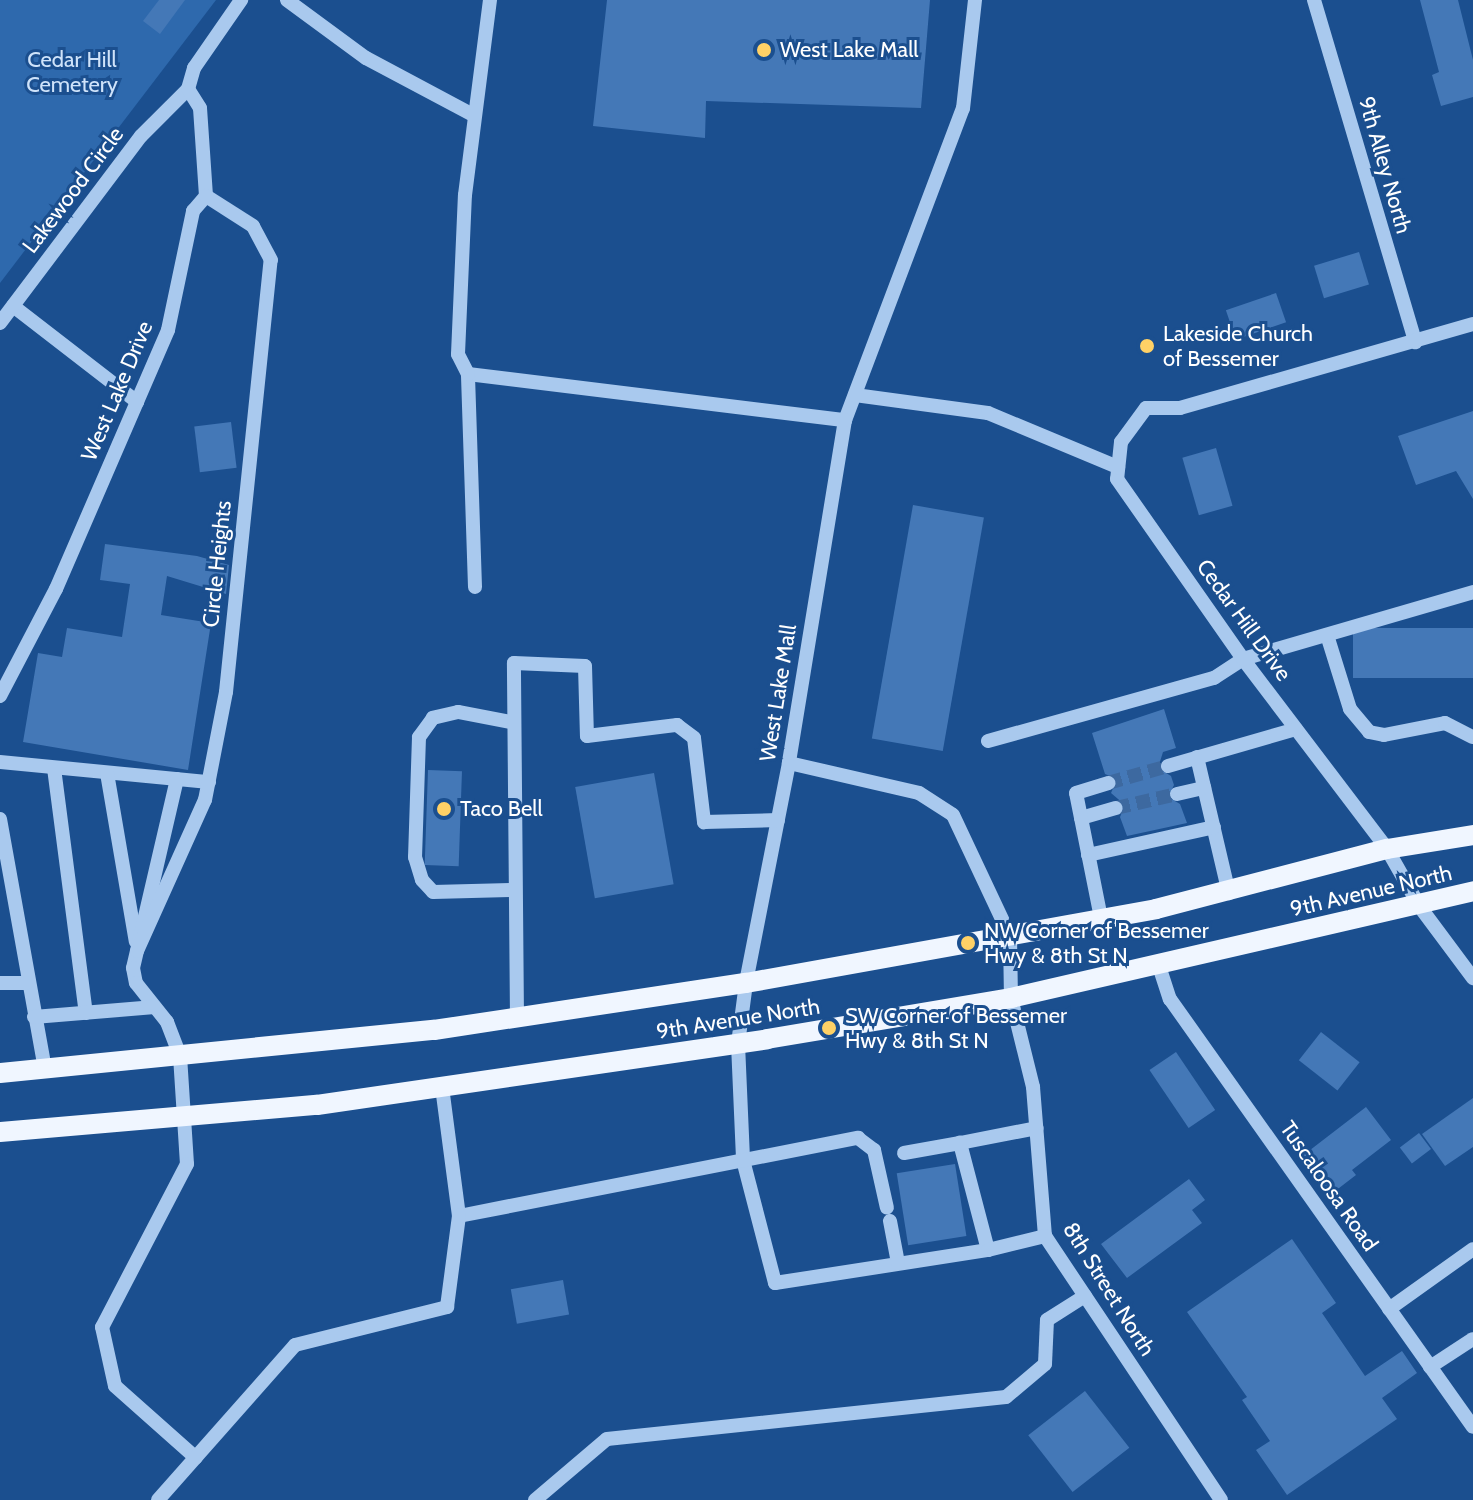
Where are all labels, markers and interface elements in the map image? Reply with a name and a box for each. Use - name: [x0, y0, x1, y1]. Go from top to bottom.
- place label: West Lake Mall: [780, 37, 919, 63]
- marker: West Lake Mall: [755, 41, 773, 59]
- park label: Cedar Hill Cemetery: [26, 46, 118, 98]
- street label: 9th Alley North: [1353, 93, 1417, 237]
- street label: Lakewood Circle: [17, 122, 129, 258]
- street label: West Lake Drive: [76, 317, 158, 465]
- place label: Lakeside Church of Bessemer: [1163, 320, 1313, 372]
- marker: Lakeside Church of Bessemer: [1138, 337, 1156, 355]
- street label: Circle Heights: [197, 499, 237, 629]
- street label: Cedar Hill Drive: [1191, 554, 1297, 686]
- street label: West Lake Mall: [754, 623, 802, 763]
- place label: Taco Bell: [460, 796, 543, 822]
- marker: Taco Bell: [435, 800, 453, 818]
- street label: 9th Avenue North: [1288, 860, 1454, 922]
- place label: NW Corner of Bessemer Hwy & 8th St N: [984, 917, 1209, 968]
- marker: NW Corner of Bessemer Hwy & 8th St N: [959, 934, 977, 952]
- street label: 9th Avenue North: [654, 993, 822, 1045]
- place label: SW Corner of Bessemer Hwy & 8th St N: [845, 1002, 1067, 1054]
- marker: SW Corner of Bessemer Hwy & 8th St N: [820, 1019, 838, 1037]
- street label: Tuscaloosa Road: [1274, 1116, 1384, 1256]
- street label: 8th Street North: [1057, 1217, 1161, 1361]

